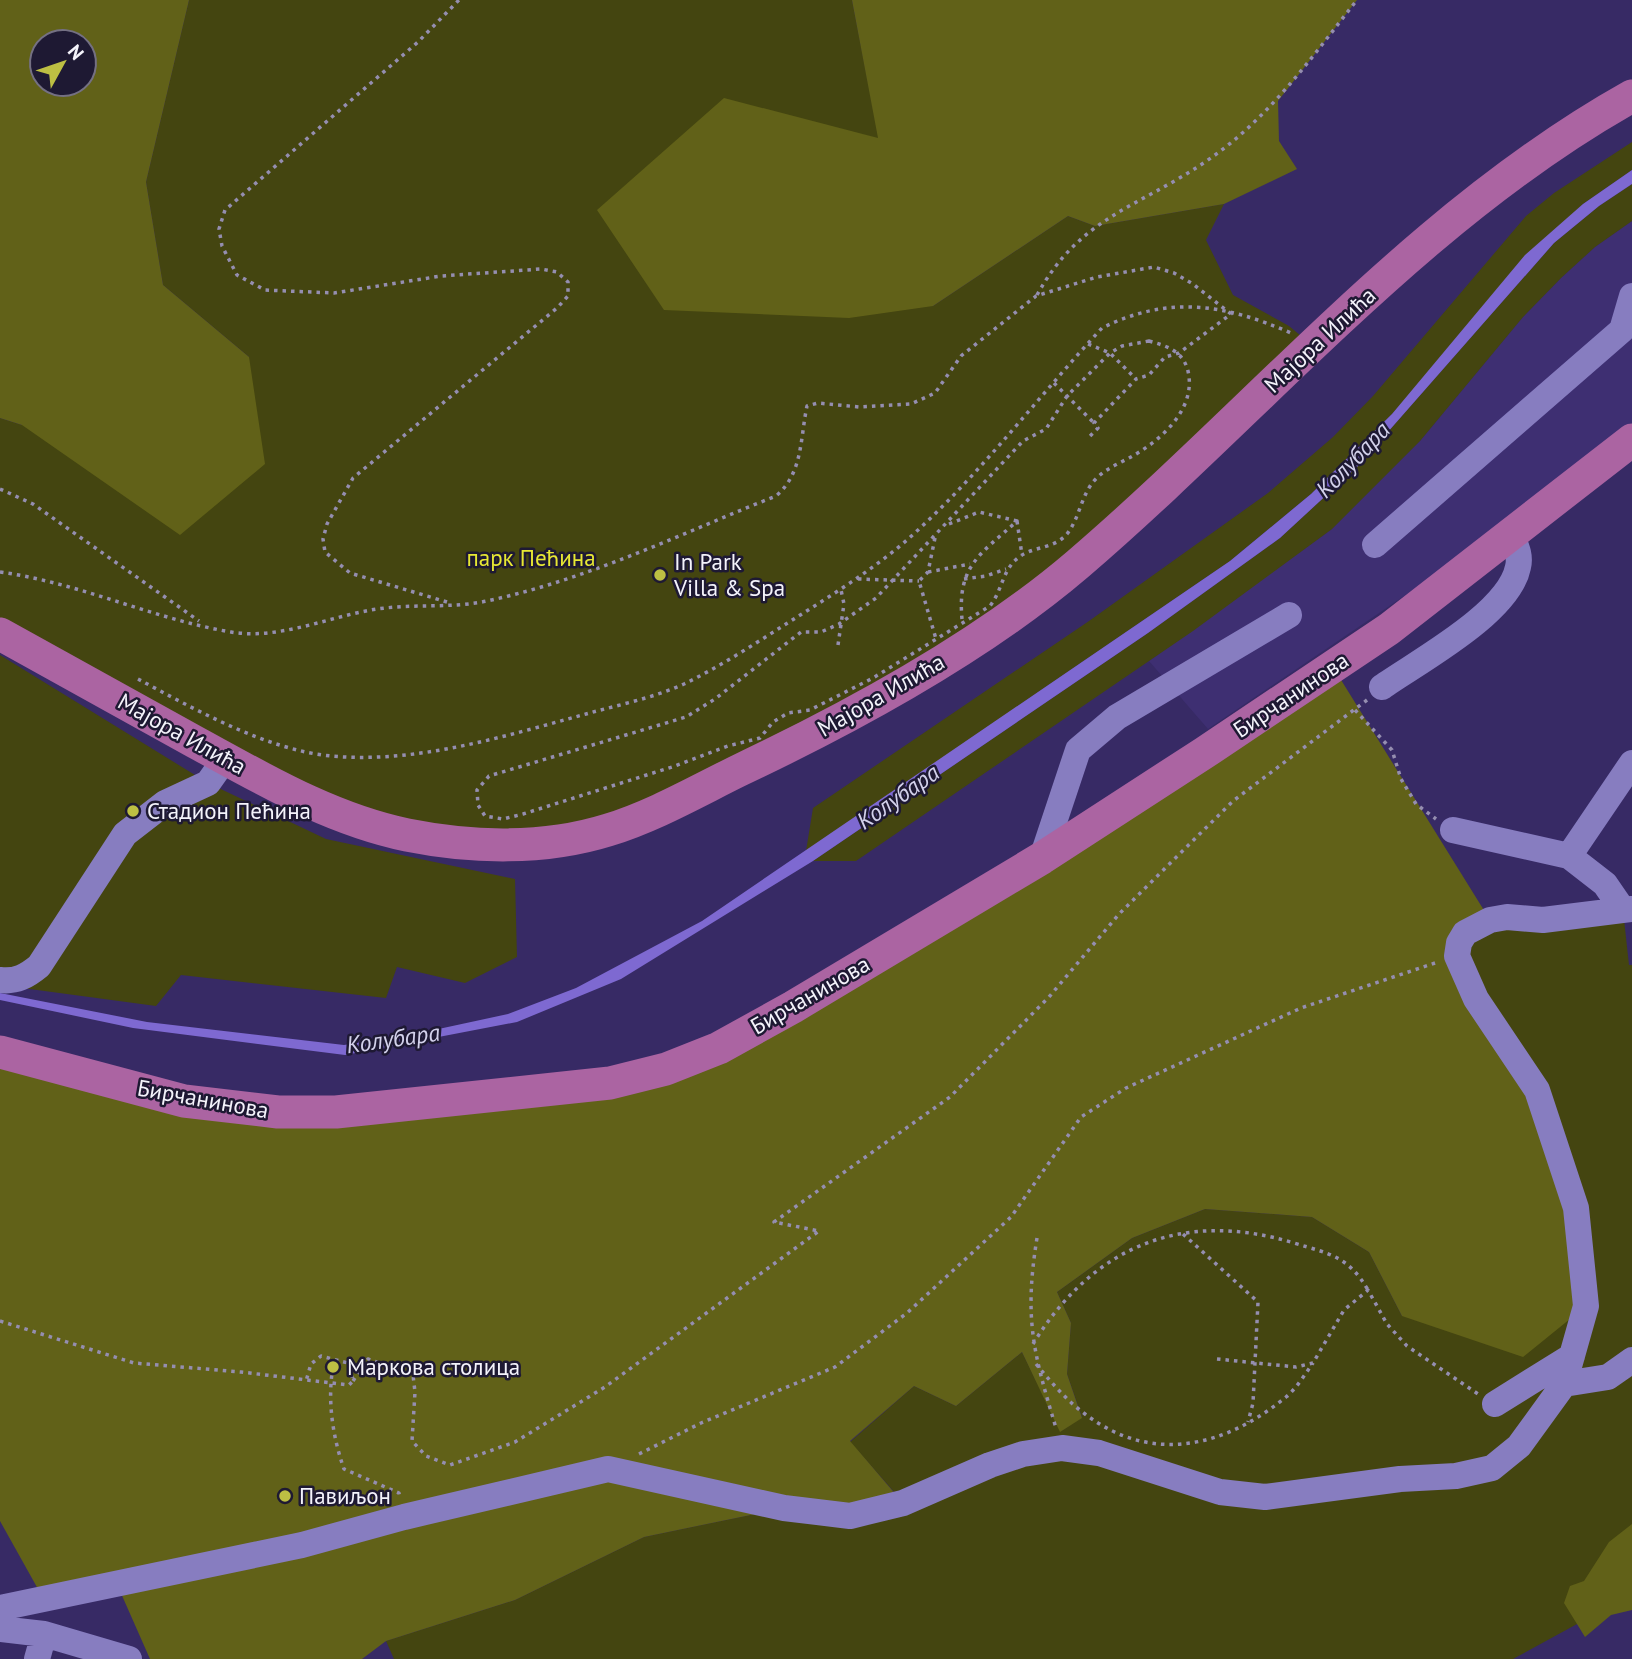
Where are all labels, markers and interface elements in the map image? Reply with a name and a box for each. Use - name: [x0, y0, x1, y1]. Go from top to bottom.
- north arrow: [28, 28, 98, 98]
- text: N: [63, 40, 89, 65]
- street label: Мајора Илића: [1258, 281, 1381, 399]
- water label: Колубара: [1309, 415, 1397, 504]
- park label: парк Пећина: [466, 543, 596, 572]
- place label: In Park Villa & Spa: [673, 547, 785, 602]
- marker: In Park Villa & Spa: [652, 567, 668, 583]
- street label: Бирчанинова: [1228, 645, 1354, 744]
- street label: Мајора Илића: [812, 647, 949, 743]
- street label: Мајора Илића: [113, 686, 251, 781]
- water label: Колубара: [850, 757, 945, 836]
- place label: Стадион Пећина: [147, 796, 311, 825]
- marker: Стадион Пећина: [125, 803, 141, 819]
- street label: Бирчанинова: [745, 949, 875, 1040]
- water label: Колубара: [344, 1017, 442, 1060]
- street label: Бирчанинова: [135, 1073, 271, 1124]
- place label: Маркова столица: [347, 1352, 520, 1381]
- marker: Маркова столица: [325, 1359, 341, 1375]
- place label: Павиљон: [299, 1481, 391, 1510]
- marker: Павиљон: [277, 1488, 293, 1504]

